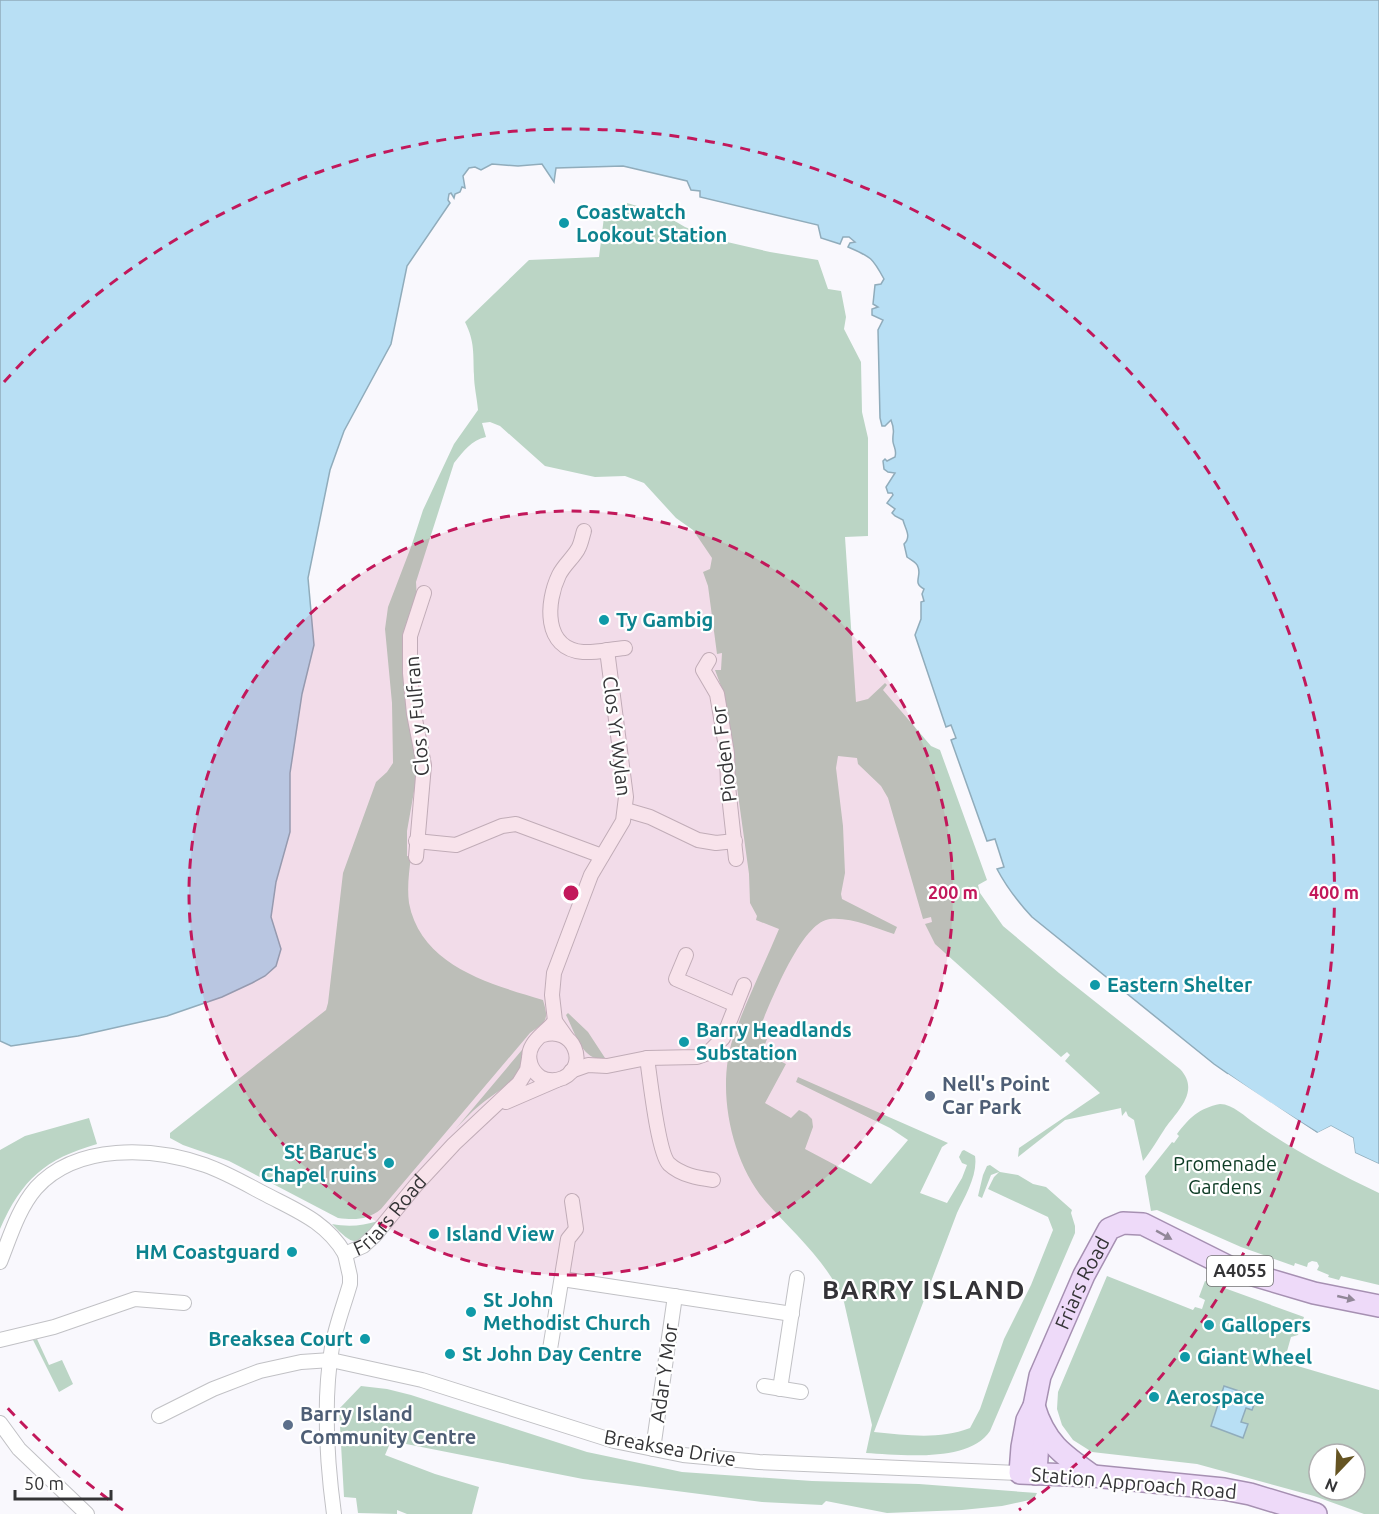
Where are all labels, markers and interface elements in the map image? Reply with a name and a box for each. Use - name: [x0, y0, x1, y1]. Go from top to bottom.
- place label: Coastwatch Lookout Station: [576, 200, 727, 246]
- marker: Coastwatch Lookout Station: [557, 216, 571, 230]
- place label: Ty Gambig: [616, 608, 713, 631]
- marker: Ty Gambig: [597, 613, 611, 627]
- street label: Clos y Fulfran: [400, 655, 433, 777]
- street label: Clos Yr Wylan: [599, 675, 636, 797]
- street label: Pioden For: [706, 704, 741, 804]
- text: 200 m: [928, 882, 978, 902]
- text: 400 m: [1309, 882, 1359, 902]
- centre of rings: [561, 883, 581, 903]
- place label: Eastern Shelter: [1107, 973, 1253, 996]
- marker: Eastern Shelter: [1088, 978, 1102, 992]
- place label: Barry Headlands Substation: [696, 1018, 852, 1064]
- marker: Barry Headlands Substation: [677, 1035, 691, 1049]
- place label: Nell's Point Car Park: [942, 1072, 1050, 1118]
- marker: Nell's Point Car Park: [923, 1089, 937, 1103]
- place label: St Baruc's Chapel ruins: [261, 1140, 377, 1186]
- park label: Promenade Gardens: [1173, 1152, 1277, 1198]
- marker: St Baruc's Chapel ruins: [382, 1156, 396, 1170]
- street label: Friars Road: [350, 1170, 431, 1260]
- place label: Island View: [446, 1222, 555, 1245]
- marker: Island View: [427, 1227, 441, 1241]
- one-way arrow: [1156, 1230, 1173, 1240]
- street label: Friars Road: [1050, 1232, 1114, 1333]
- place label: HM Coastguard: [135, 1240, 280, 1263]
- marker: HM Coastguard: [285, 1245, 299, 1259]
- road number: A4055: [1207, 1256, 1273, 1286]
- district label: BARRY ISLAND: [822, 1275, 1026, 1304]
- place label: St John Methodist Church: [483, 1288, 651, 1334]
- one-way arrow: [1337, 1294, 1356, 1304]
- marker: St John Methodist Church: [464, 1305, 478, 1319]
- place label: Gallopers: [1221, 1313, 1311, 1336]
- marker: Gallopers: [1202, 1318, 1216, 1332]
- street label: Adar Y Mor: [645, 1321, 682, 1424]
- place label: Breaksea Court: [208, 1327, 353, 1350]
- marker: Breaksea Court: [358, 1332, 372, 1346]
- place label: St John Day Centre: [462, 1342, 642, 1365]
- place label: Giant Wheel: [1197, 1345, 1312, 1368]
- marker: St John Day Centre: [443, 1347, 457, 1361]
- marker: Giant Wheel: [1178, 1350, 1192, 1364]
- place label: Aerospace: [1166, 1385, 1265, 1408]
- marker: Aerospace: [1147, 1390, 1161, 1404]
- place label: Barry Island Community Centre: [300, 1402, 476, 1448]
- marker: Barry Island Community Centre: [281, 1418, 295, 1432]
- street label: Breaksea Drive: [602, 1425, 738, 1470]
- north arrow: [1307, 1442, 1367, 1502]
- street label: Station Approach Road: [1030, 1462, 1238, 1503]
- scale bar: [15, 1463, 111, 1501]
- text: 50 m: [24, 1473, 64, 1493]
- text: N: [1322, 1475, 1340, 1496]

